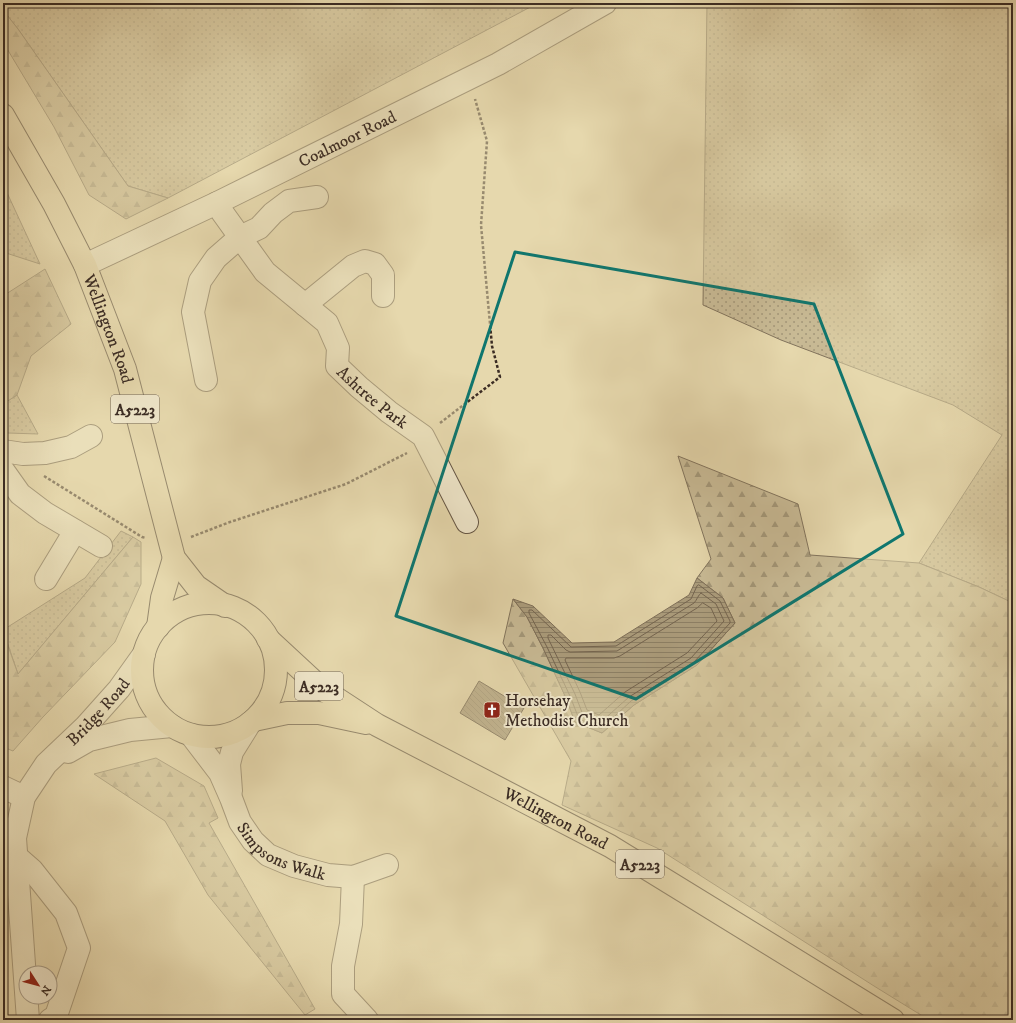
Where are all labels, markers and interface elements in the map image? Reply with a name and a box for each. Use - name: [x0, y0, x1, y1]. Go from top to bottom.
- street label: Coalmoor Road: [295, 106, 401, 173]
- street label: Wellington Road: [77, 270, 138, 386]
- street label: Ashtree Park: [332, 361, 412, 434]
- road number: A5223: [111, 395, 159, 423]
- road number: A5223: [295, 672, 343, 700]
- street label: Bridge Road: [62, 674, 136, 751]
- place label: Horsehay Methodist Church: [505, 690, 628, 732]
- church icon: Horsehay Methodist Church: [482, 700, 502, 720]
- street label: Wellington Road: [498, 782, 612, 855]
- street label: Simpsons Walk: [231, 818, 329, 886]
- road number: A5223: [616, 850, 664, 878]
- north arrow: [18, 965, 58, 1005]
- text: N: [37, 983, 54, 998]

